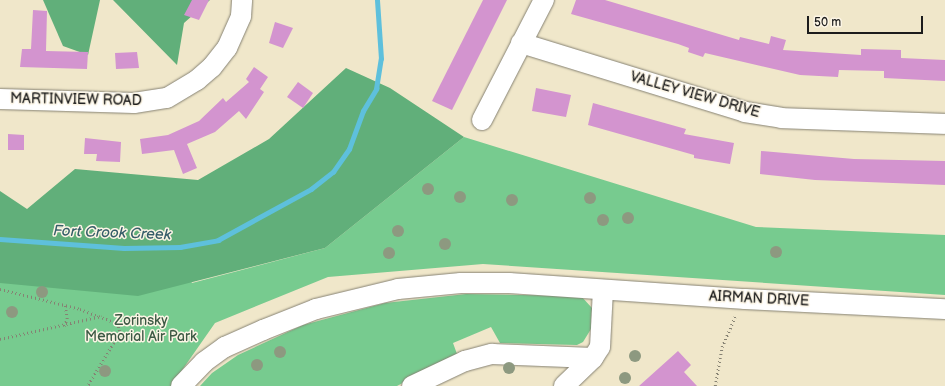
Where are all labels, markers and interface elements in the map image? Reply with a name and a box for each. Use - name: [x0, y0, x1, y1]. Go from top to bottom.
- scale bar: [809, 8, 925, 34]
- text: 50 m: [814, 15, 841, 30]
- street label: VALLEY VIEW DRIVE: [628, 68, 762, 122]
- street label: MARTINVIEW ROAD: [10, 90, 142, 110]
- water label: Fort Crook Creek: [53, 222, 171, 244]
- street label: AIRMAN DRIVE: [709, 288, 809, 310]
- park label: Zorinsky Memorial Air Park: [85, 313, 197, 346]

